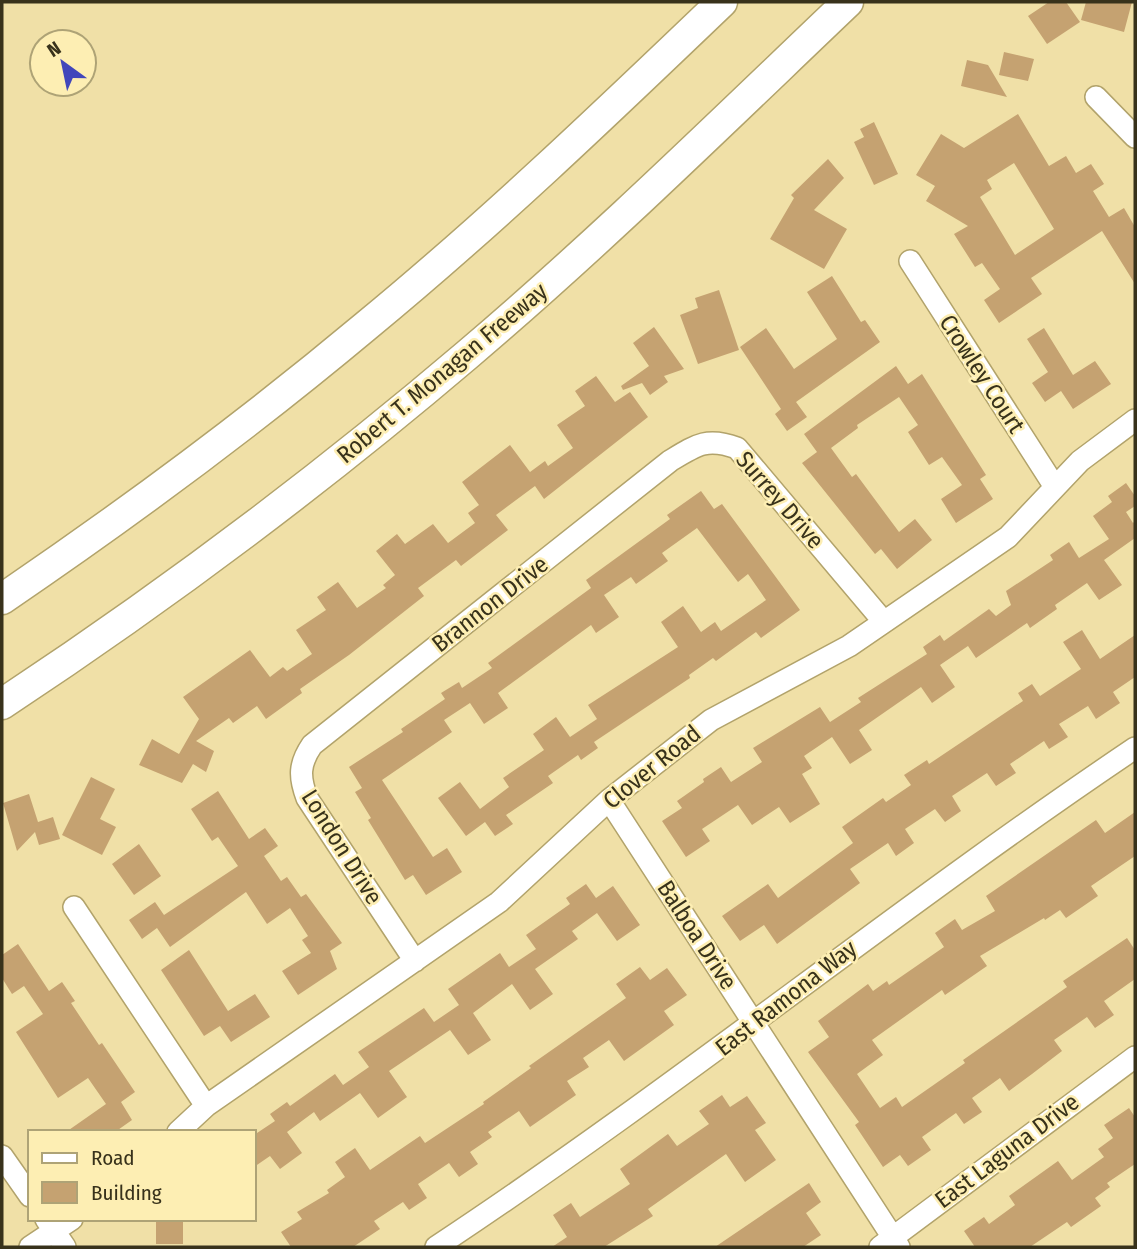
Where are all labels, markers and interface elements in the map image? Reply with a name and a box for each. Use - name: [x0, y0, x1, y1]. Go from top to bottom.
- north arrow: [28, 28, 98, 98]
- text: N: [43, 36, 65, 62]
- street label: Robert T. Monagan Freeway: [331, 277, 553, 469]
- street label: Crowley Court: [933, 310, 1031, 438]
- street label: Surrey Drive: [730, 446, 830, 554]
- street label: Brannon Drive: [426, 550, 554, 658]
- street label: Clover Road: [598, 719, 706, 815]
- street label: London Drive: [296, 784, 388, 910]
- street label: Balboa Drive: [651, 875, 743, 995]
- street label: East Ramona Way: [710, 934, 862, 1062]
- street label: East Laguna Drive: [930, 1088, 1084, 1214]
- legend: [28, 1130, 256, 1221]
- text: Road: [91, 1145, 135, 1171]
- text: Building: [91, 1180, 162, 1206]

